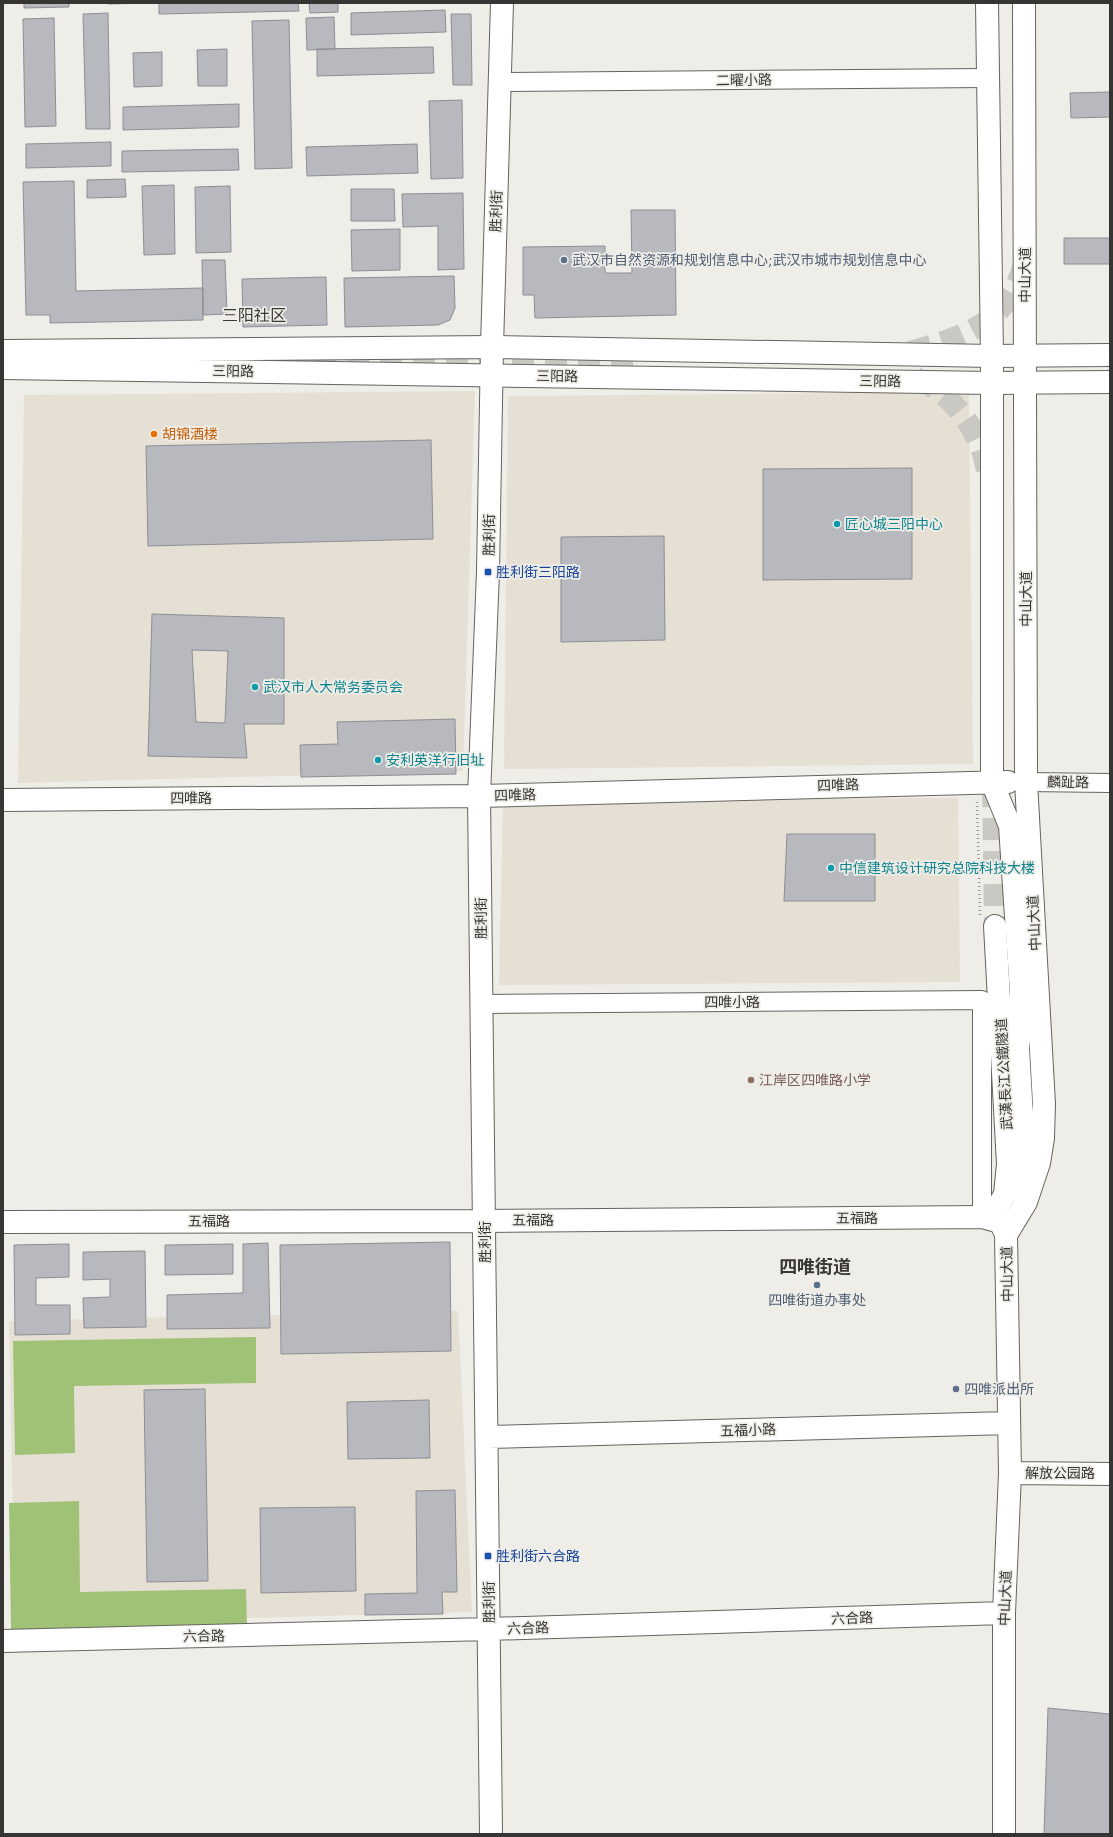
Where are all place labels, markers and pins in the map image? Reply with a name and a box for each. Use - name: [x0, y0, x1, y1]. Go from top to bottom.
- place label: 武汉市自然资源和规划信息中心;武汉市城市规划信息中心: [572, 250, 927, 270]
- marker: 武汉市自然资源和规划信息中心;武汉市城市规划信息中心: [559, 255, 569, 265]
- place label: 胡锦酒楼: [162, 424, 218, 444]
- marker: 胡锦酒楼: [149, 429, 159, 439]
- place label: 匠心城三阳中心: [845, 514, 943, 534]
- marker: 匠心城三阳中心: [832, 519, 842, 529]
- place label: 胜利街三阳路: [496, 562, 580, 582]
- marker: 胜利街三阳路: [483, 567, 493, 577]
- place label: 武汉市人大常务委员会: [263, 677, 403, 697]
- marker: 武汉市人大常务委员会: [250, 682, 260, 692]
- place label: 安利英洋行旧址: [386, 750, 484, 770]
- marker: 安利英洋行旧址: [373, 755, 383, 765]
- place label: 中信建筑设计研究总院科技大楼: [839, 858, 1035, 878]
- marker: 中信建筑设计研究总院科技大楼: [826, 863, 836, 873]
- place label: 江岸区四唯路小学: [759, 1070, 871, 1090]
- marker: 江岸区四唯路小学: [746, 1075, 756, 1085]
- marker: 四唯街道办事处: [812, 1280, 822, 1290]
- place label: 四唯街道办事处: [768, 1290, 866, 1310]
- place label: 四唯派出所: [964, 1379, 1034, 1399]
- marker: 四唯派出所: [951, 1384, 961, 1394]
- place label: 胜利街六合路: [496, 1546, 580, 1566]
- marker: 胜利街六合路: [483, 1551, 493, 1561]

